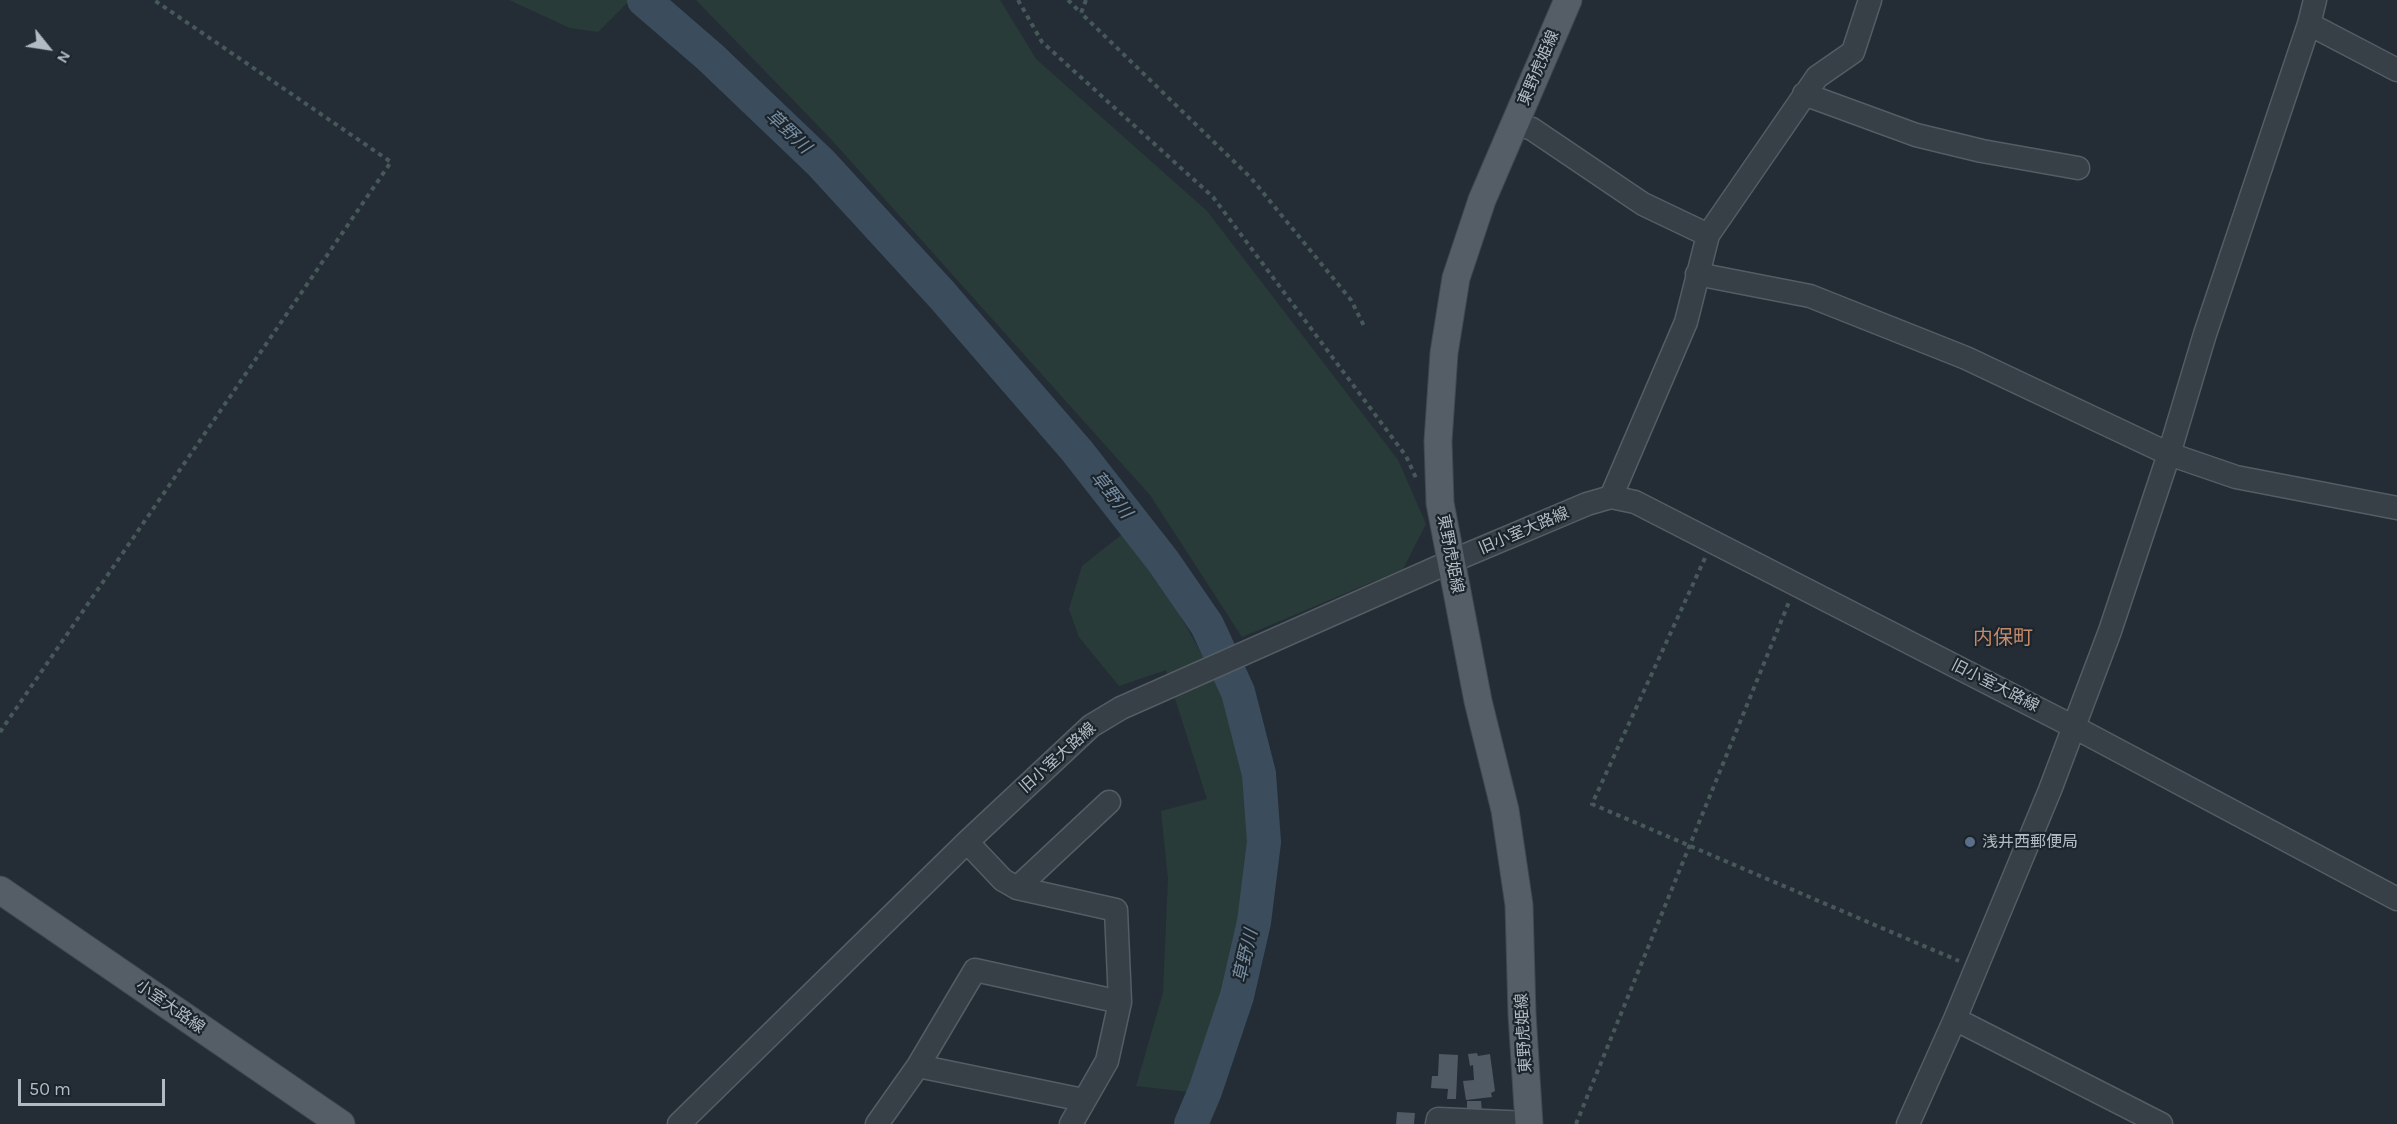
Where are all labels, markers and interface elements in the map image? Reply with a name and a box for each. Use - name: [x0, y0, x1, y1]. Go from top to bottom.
- north arrow: [18, 18, 78, 78]
- street label: 東野虎姫線: [1515, 27, 1563, 109]
- text: N: [53, 48, 75, 67]
- water label: 草野川: [761, 106, 815, 158]
- water label: 草野川: [1086, 467, 1136, 523]
- street label: 旧小室大路線: [1476, 503, 1572, 559]
- street label: 東野虎姫線: [1433, 513, 1467, 595]
- district label: 内保町: [1973, 626, 2033, 650]
- street label: 旧小室大路線: [1948, 656, 2042, 716]
- street label: 旧小室大路線: [1016, 719, 1100, 797]
- place label: 浅井西郵便局: [1982, 832, 2078, 852]
- marker: 浅井西郵便局: [1963, 835, 1977, 849]
- water label: 草野川: [1229, 927, 1263, 985]
- street label: 小室大路線: [132, 976, 208, 1038]
- street label: 東野虎姫線: [1512, 993, 1536, 1073]
- scale bar: [21, 1067, 168, 1105]
- text: 50 m: [29, 1078, 71, 1100]

